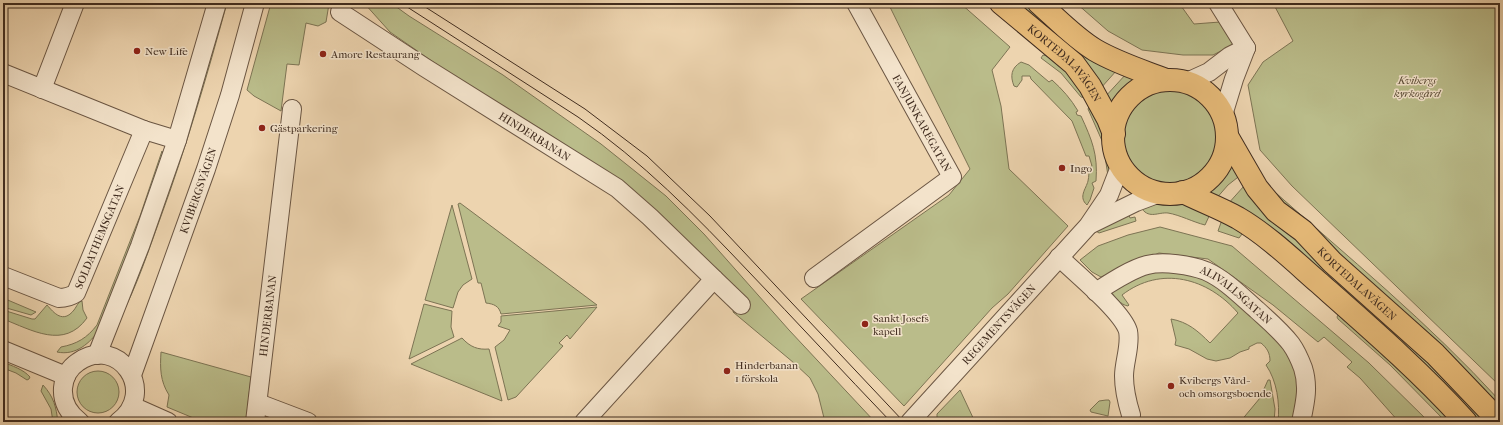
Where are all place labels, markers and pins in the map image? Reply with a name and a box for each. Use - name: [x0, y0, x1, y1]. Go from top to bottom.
- place label: New Life: [145, 45, 188, 58]
- marker: New Life: [132, 46, 142, 56]
- place label: Amore Restaurang: [330, 48, 420, 61]
- marker: Amore Restaurang: [318, 49, 328, 59]
- place label: Gästparkering: [270, 122, 338, 135]
- marker: Gästparkering: [257, 123, 267, 133]
- place label: Ingo: [1070, 162, 1093, 175]
- marker: Ingo: [1057, 163, 1067, 173]
- place label: Sankt Josefs kapell: [873, 312, 929, 338]
- marker: Sankt Josefs kapell: [860, 319, 870, 329]
- place label: Hinderbanan 1 förskola: [735, 359, 799, 385]
- marker: Hinderbanan 1 förskola: [722, 366, 732, 376]
- place label: Kvibergs Vård- och omsorgsboende: [1179, 374, 1272, 400]
- marker: Kvibergs Vård- och omsorgsboende: [1166, 381, 1176, 391]

